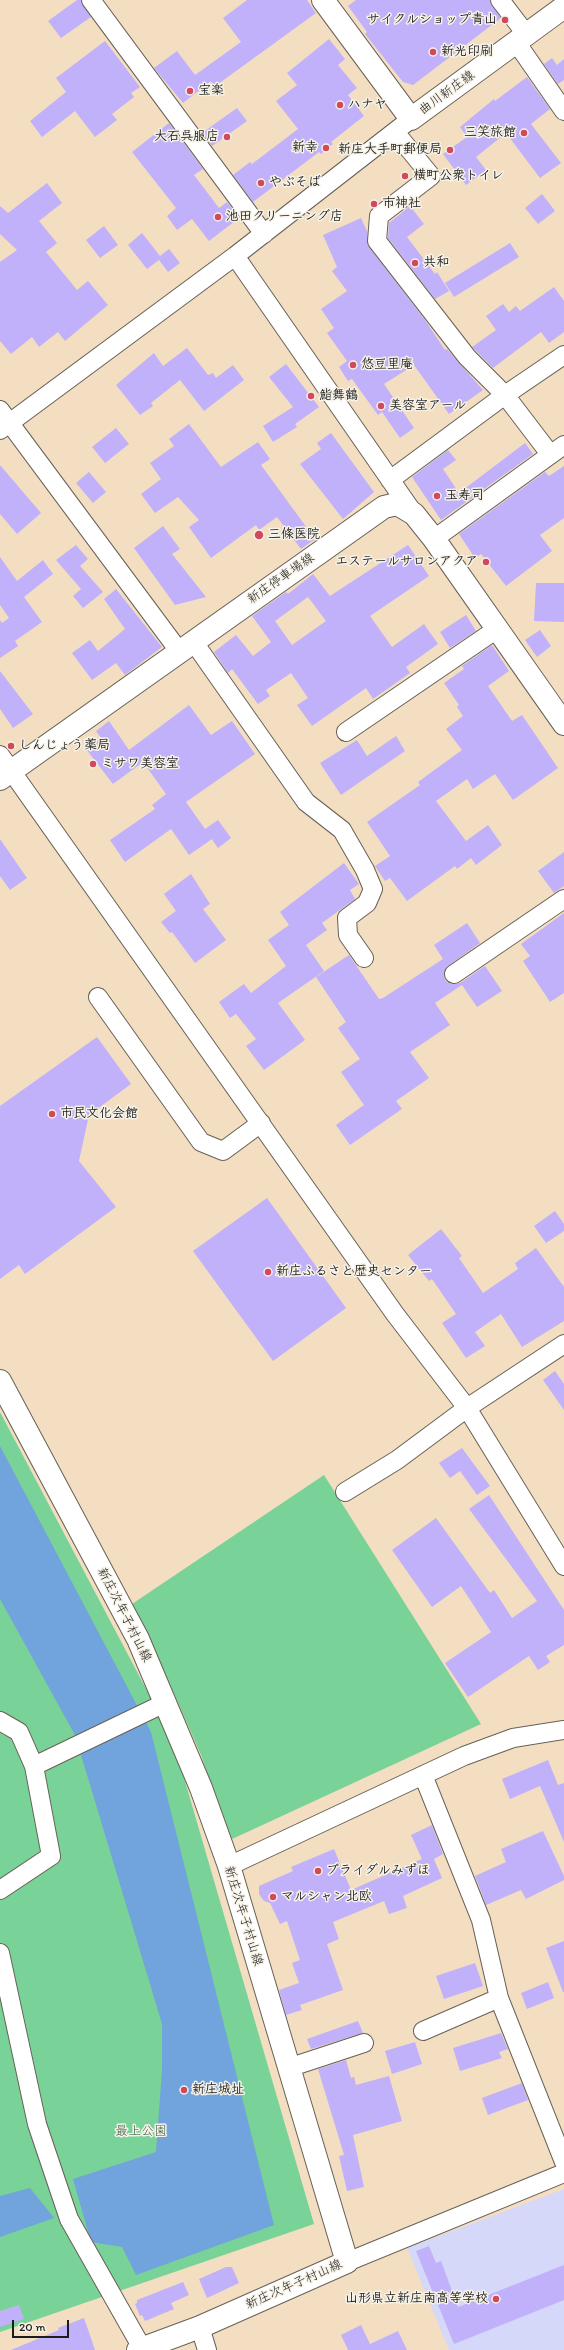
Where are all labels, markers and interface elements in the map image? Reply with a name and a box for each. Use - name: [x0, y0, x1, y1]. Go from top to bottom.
- place label: サイクルショップ青山: [367, 12, 497, 28]
- marker: サイクルショップ青山: [500, 15, 510, 25]
- place label: 新光印刷: [441, 44, 493, 60]
- marker: 新光印刷: [428, 47, 438, 57]
- street label: 曲川新庄線: [416, 68, 478, 118]
- place label: 宝楽: [198, 83, 224, 99]
- marker: 宝楽: [185, 86, 195, 96]
- place label: ハナヤ: [348, 97, 387, 113]
- marker: ハナヤ: [335, 100, 345, 110]
- place label: 三笑旅館: [464, 125, 516, 141]
- marker: 三笑旅館: [519, 128, 529, 138]
- place label: 大石呉服店: [154, 129, 219, 145]
- marker: 大石呉服店: [222, 132, 232, 142]
- place label: 新幸: [292, 140, 318, 156]
- place label: 新庄大手町郵便局: [338, 142, 442, 158]
- marker: 新幸: [321, 143, 331, 153]
- marker: 新庄大手町郵便局: [445, 145, 455, 155]
- place label: 横町公衆トイレ: [413, 168, 504, 184]
- marker: 横町公衆トイレ: [400, 171, 410, 181]
- place label: やぶそば: [269, 175, 321, 191]
- marker: やぶそば: [256, 178, 266, 188]
- place label: 市神社: [382, 196, 421, 212]
- marker: 市神社: [369, 199, 379, 209]
- place label: 池田クリーニング店: [226, 209, 343, 225]
- marker: 池田クリーニング店: [213, 212, 223, 222]
- place label: 共和: [423, 255, 449, 271]
- marker: 共和: [410, 258, 420, 268]
- place label: 悠豆里庵: [361, 357, 413, 373]
- marker: 悠豆里庵: [348, 360, 358, 370]
- place label: 鮨舞鶴: [319, 388, 358, 404]
- marker: 鮨舞鶴: [306, 391, 316, 401]
- place label: 美容室アール: [389, 398, 466, 414]
- marker: 美容室アール: [376, 401, 386, 411]
- place label: 玉寿司: [445, 488, 484, 504]
- marker: 玉寿司: [432, 491, 442, 501]
- place label: 三條医院: [268, 527, 320, 543]
- marker: 三條医院: [253, 529, 265, 541]
- street label: 新庄停車場線: [245, 550, 317, 608]
- place label: エステールサロンアクア: [335, 554, 478, 570]
- marker: エステールサロンアクア: [481, 557, 491, 567]
- place label: しんじょう薬局: [19, 738, 110, 754]
- marker: しんじょう薬局: [6, 741, 16, 751]
- place label: ミサワ美容室: [101, 756, 179, 772]
- marker: ミサワ美容室: [88, 759, 98, 769]
- place label: 市民文化会館: [60, 1106, 138, 1122]
- marker: 市民文化会館: [47, 1109, 57, 1119]
- place label: 新庄ふるさと歴史センター: [276, 1264, 432, 1280]
- marker: 新庄ふるさと歴史センター: [263, 1267, 273, 1277]
- street label: 新庄次年子村山線: [93, 1565, 155, 1665]
- place label: ブライダルみずほ: [326, 1863, 430, 1879]
- street label: 新庄次年子村山線: [220, 1864, 266, 1968]
- marker: ブライダルみずほ: [313, 1866, 323, 1876]
- place label: マルシャン北欧: [281, 1889, 372, 1905]
- marker: マルシャン北欧: [268, 1892, 278, 1902]
- place label: 新庄城址: [192, 2082, 244, 2098]
- marker: 新庄城址: [179, 2085, 189, 2095]
- park label: 最上公園: [115, 2124, 167, 2140]
- street label: 新庄次年子村山線: [243, 2257, 345, 2313]
- place label: 山形県立新庄南高等学校: [345, 2291, 488, 2307]
- marker: 山形県立新庄南高等学校: [491, 2294, 501, 2304]
- scale bar: [14, 2312, 71, 2338]
- text: 20 m: [19, 2320, 46, 2334]

